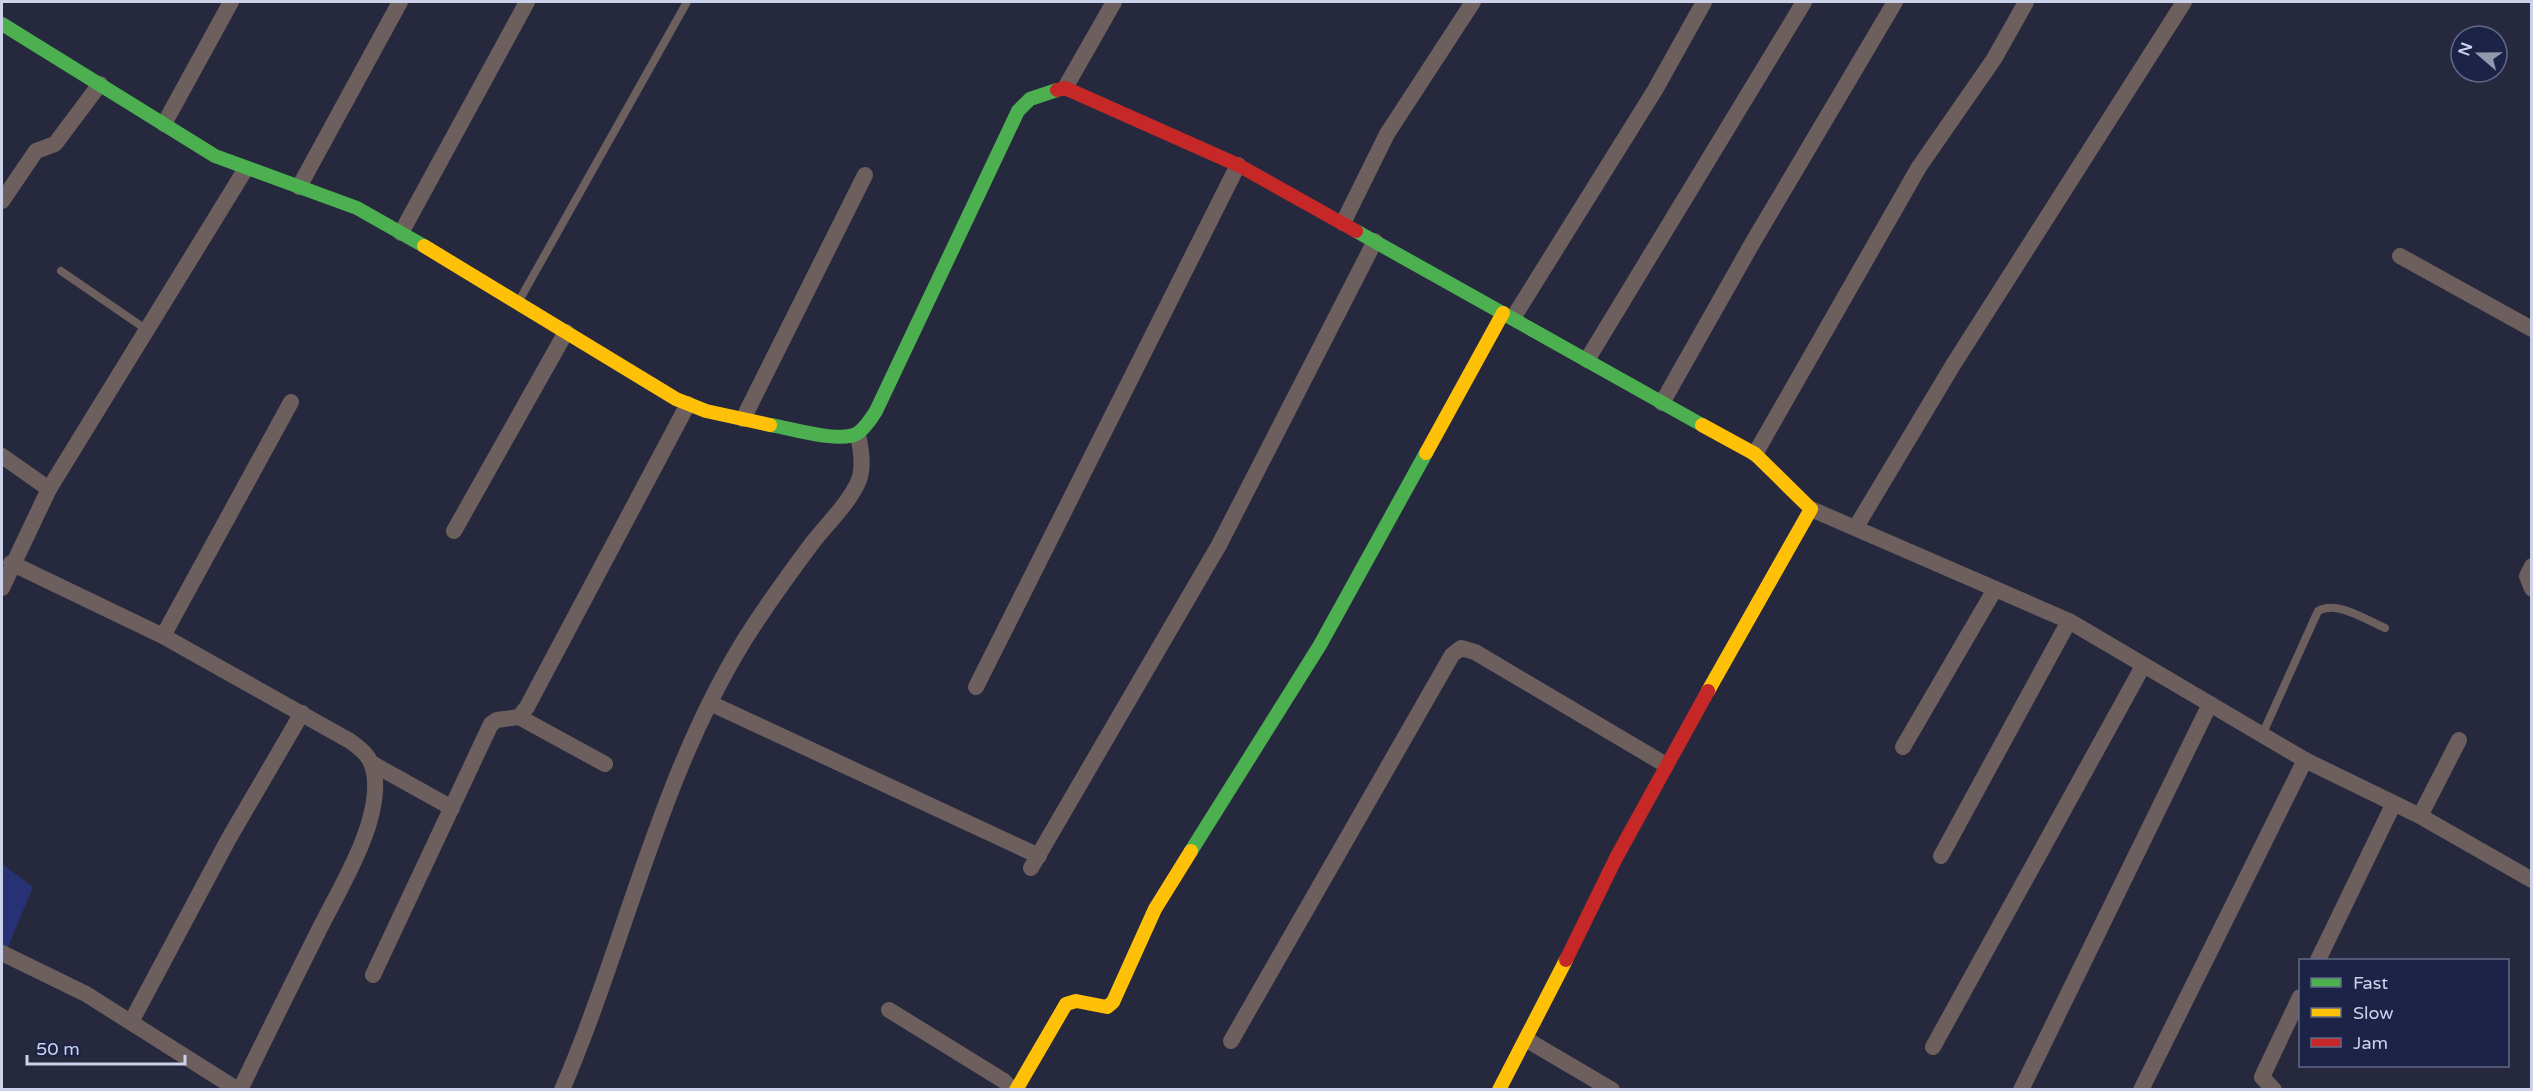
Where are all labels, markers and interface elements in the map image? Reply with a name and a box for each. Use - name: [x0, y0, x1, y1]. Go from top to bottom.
- north arrow: [2449, 24, 2509, 84]
- text: N: [2454, 40, 2477, 59]
- legend: [2299, 959, 2509, 1067]
- text: Fast: [2353, 972, 2388, 994]
- text: Slow: [2353, 1002, 2394, 1024]
- scale bar: [27, 1028, 184, 1066]
- text: Jam: [2353, 1032, 2388, 1054]
- text: 50 m: [36, 1038, 80, 1060]

